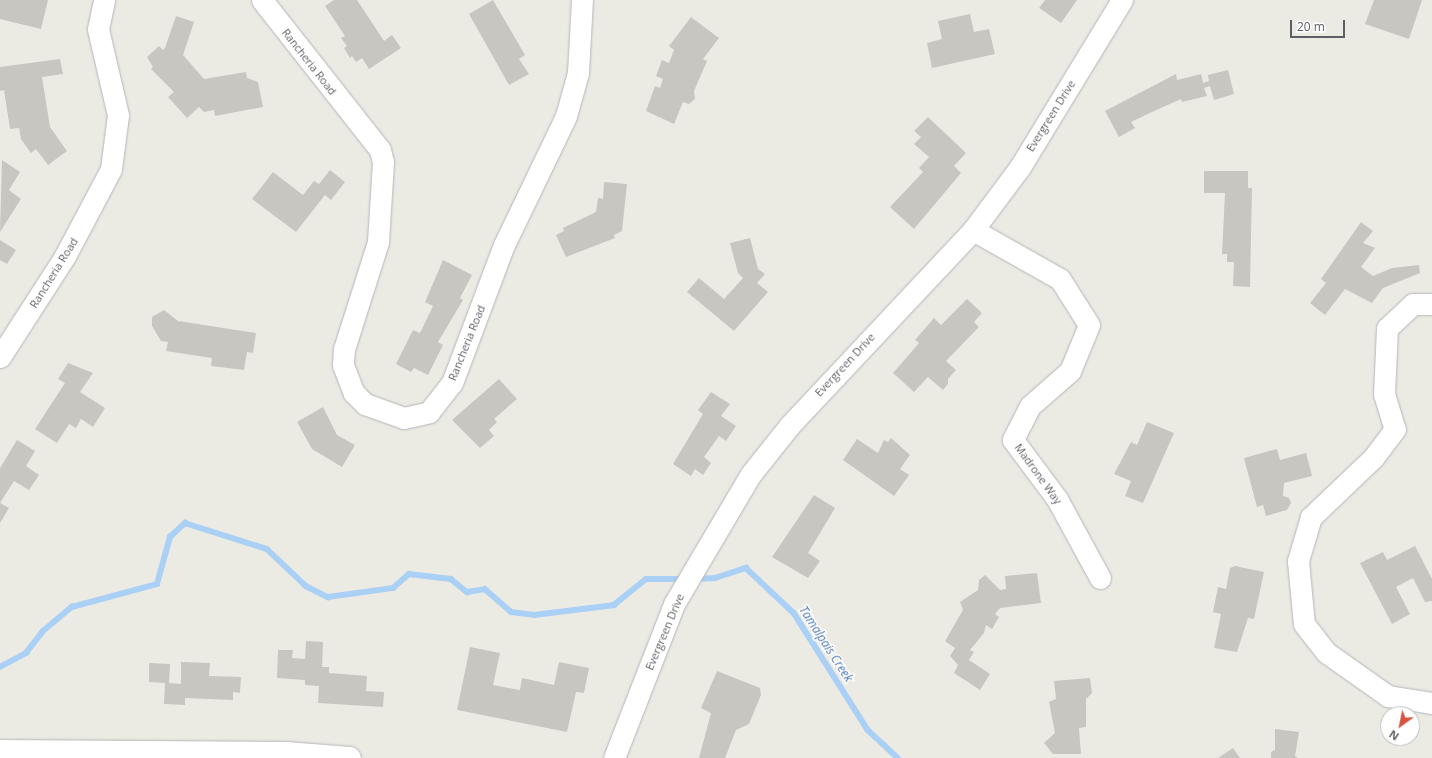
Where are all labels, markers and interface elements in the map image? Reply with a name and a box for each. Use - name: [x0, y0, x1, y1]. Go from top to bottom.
- scale bar: [1292, 12, 1347, 38]
- text: 20 m: [1297, 18, 1325, 35]
- street label: Rancheria Road: [279, 26, 339, 98]
- street label: Evergreen Drive: [1024, 78, 1078, 154]
- street label: Rancheria Road: [27, 235, 81, 311]
- street label: Rancheria Road: [446, 303, 488, 383]
- street label: Evergreen Drive: [812, 331, 878, 399]
- street label: Madrone Way: [1012, 441, 1064, 507]
- street label: Evergreen Drive: [643, 592, 687, 672]
- water label: Tamalpais Creek: [796, 603, 856, 685]
- north arrow: [1380, 706, 1420, 746]
- text: N: [1386, 727, 1402, 744]

